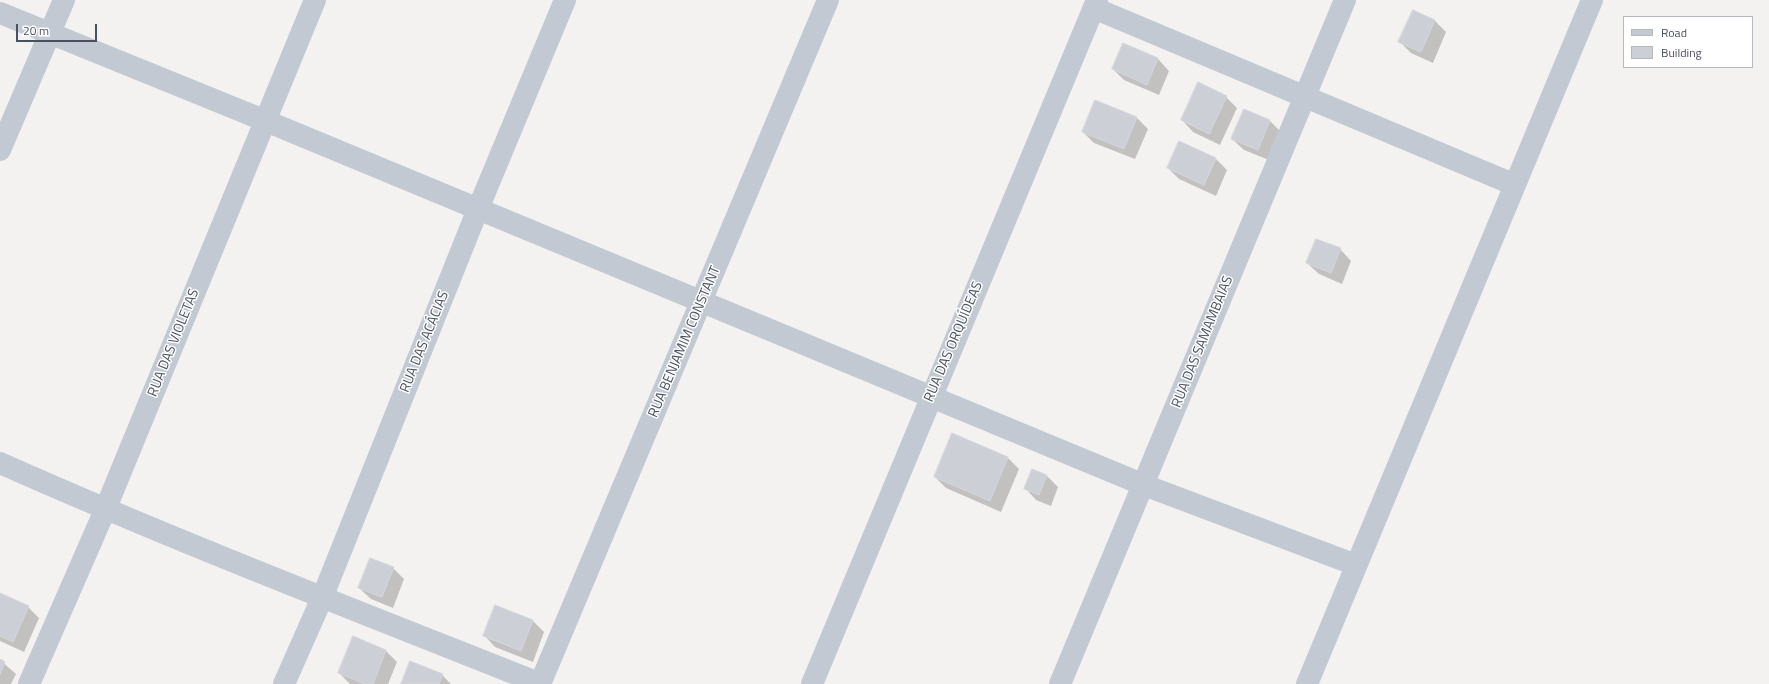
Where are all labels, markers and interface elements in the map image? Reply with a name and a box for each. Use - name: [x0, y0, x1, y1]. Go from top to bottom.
- scale bar: [18, 16, 99, 42]
- legend: [1623, 16, 1753, 68]
- text: 20 m: [23, 21, 49, 40]
- text: Road: [1661, 23, 1687, 42]
- text: Building: [1661, 43, 1702, 62]
- street label: RUA BENJAMIM CONSTANT: [645, 264, 725, 420]
- street label: RUA DAS SAMAMBAIAS: [1169, 274, 1237, 410]
- street label: RUA DAS ORQUÍDEAS: [921, 279, 987, 405]
- street label: RUA DAS VIOLETAS: [145, 287, 203, 399]
- street label: RUA DAS ACÁCIAS: [397, 289, 453, 395]

